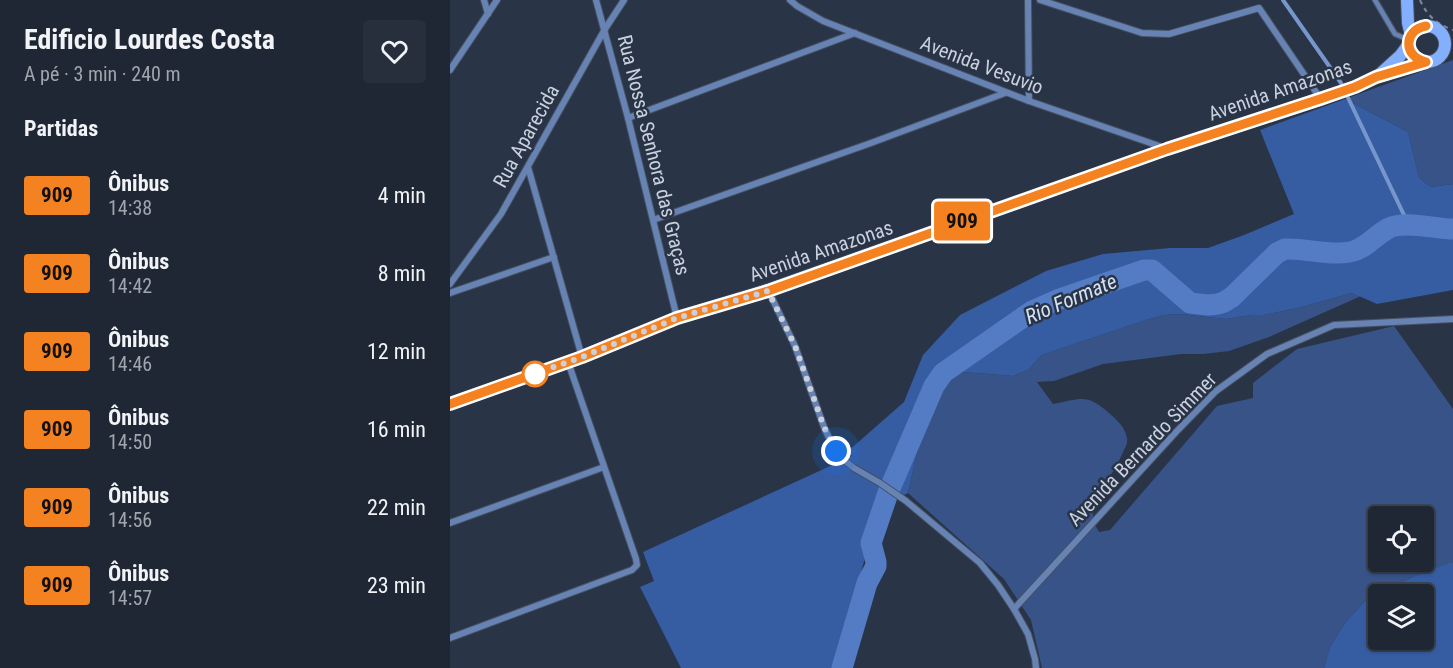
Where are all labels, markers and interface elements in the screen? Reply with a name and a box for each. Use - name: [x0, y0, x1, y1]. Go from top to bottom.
- button: heart: [363, 20, 426, 83]
- text: Edificio Lourdes Costa: [24, 23, 275, 56]
- street label: Avenida Vesuvio: [917, 31, 1047, 99]
- street label: Rua Nossa Senhora das Graças: [613, 32, 695, 278]
- street label: Avenida Amazonas: [1205, 54, 1355, 126]
- text: A pé · 3 min · 240 m: [24, 62, 181, 86]
- street label: Rua Aparecida: [488, 80, 564, 192]
- text: Partidas: [24, 116, 98, 141]
- text: Ônibus: [108, 171, 169, 196]
- text: 909: [41, 183, 73, 207]
- text: 4 min: [378, 183, 426, 208]
- text: 14:38: [108, 196, 152, 220]
- line badge: 909: [928, 202, 996, 240]
- text: 909: [946, 209, 978, 233]
- street label: Avenida Amazonas: [746, 215, 896, 287]
- text: Ônibus: [108, 249, 169, 274]
- text: 909: [41, 261, 73, 285]
- text: 8 min: [378, 261, 426, 286]
- water label: Rio Formate: [1022, 269, 1120, 329]
- text: 14:42: [108, 274, 152, 298]
- text: Ônibus: [108, 327, 169, 352]
- text: 909: [41, 339, 73, 363]
- text: 12 min: [367, 339, 426, 364]
- text: 14:46: [108, 352, 152, 376]
- unlabelled marker: [522, 361, 548, 387]
- street label: Avenida Bernardo Simmer: [1063, 367, 1221, 531]
- text: Ônibus: [108, 405, 169, 430]
- text: 909: [41, 417, 73, 441]
- text: 16 min: [367, 417, 426, 442]
- text: 14:50: [108, 430, 152, 454]
- your location: [821, 436, 851, 466]
- text: Ônibus: [108, 483, 169, 508]
- text: 909: [41, 495, 73, 519]
- text: 22 min: [367, 495, 426, 520]
- map controls: [1368, 506, 1434, 650]
- button: locate: [1368, 506, 1434, 572]
- text: 14:56: [108, 508, 152, 532]
- text: Ônibus: [108, 561, 169, 586]
- text: 909: [41, 573, 73, 597]
- text: 23 min: [367, 573, 426, 598]
- button: layers: [1368, 584, 1434, 650]
- text: 14:57: [108, 586, 152, 610]

